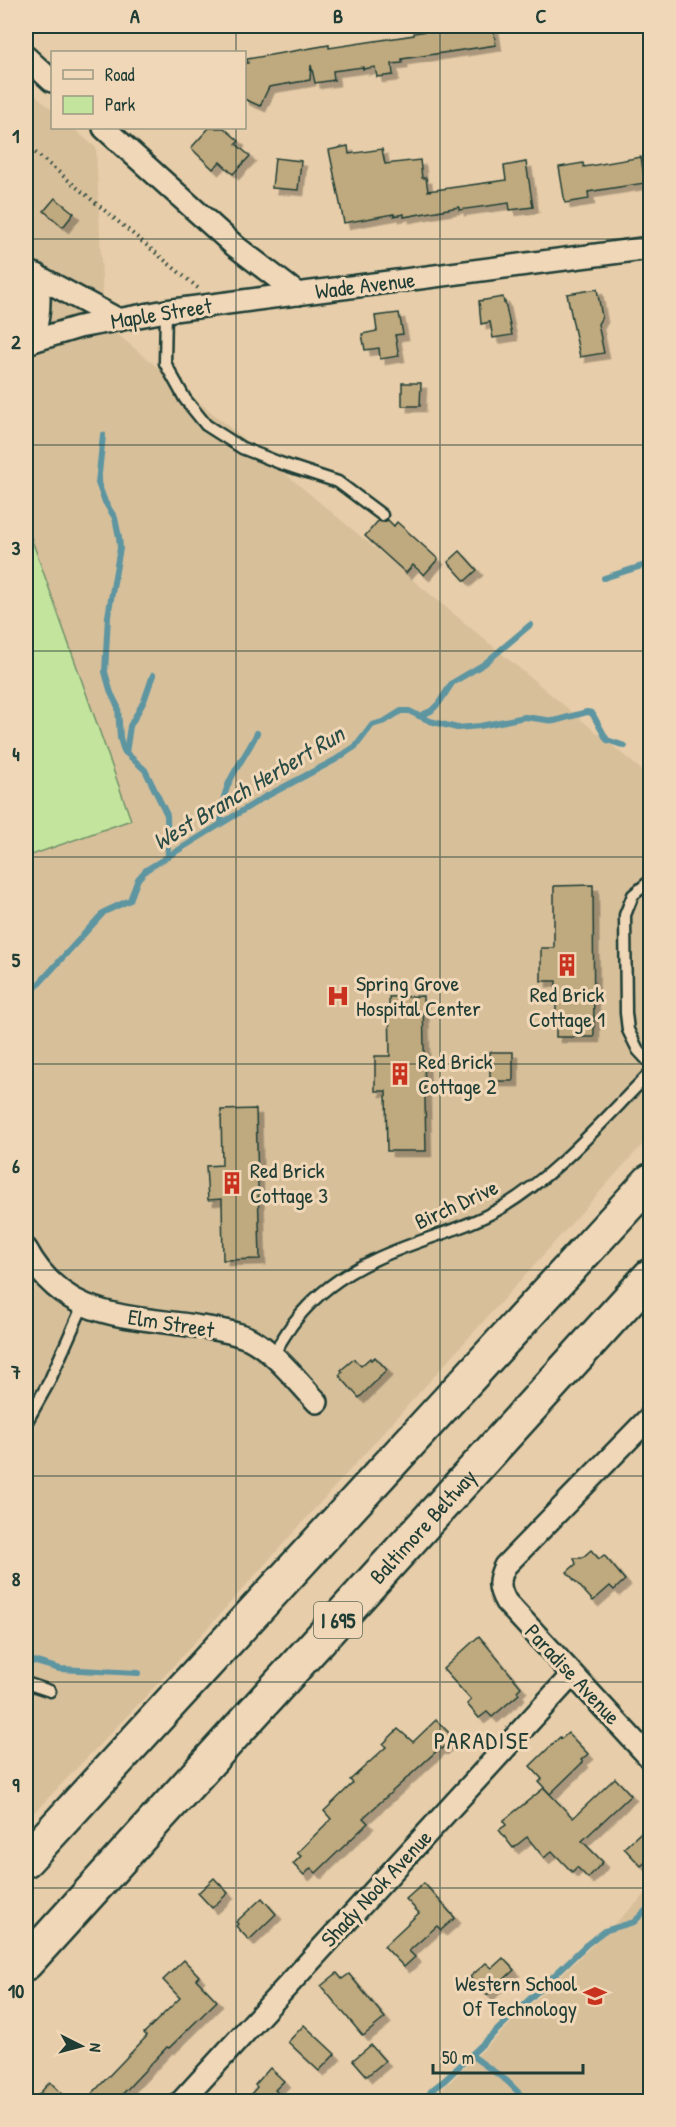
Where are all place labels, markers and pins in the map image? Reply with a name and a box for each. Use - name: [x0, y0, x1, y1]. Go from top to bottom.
- building icon: Red Brick Cottage 1: [554, 952, 580, 978]
- place label: Spring Grove Hospital Center: [356, 968, 481, 1023]
- place label: Red Brick Cottage 1: [529, 979, 605, 1034]
- hospital icon: Spring Grove Hospital Center: [325, 983, 351, 1009]
- place label: Red Brick Cottage 2: [418, 1046, 497, 1101]
- building icon: Red Brick Cottage 2: [387, 1061, 413, 1087]
- place label: Red Brick Cottage 3: [250, 1155, 328, 1210]
- building icon: Red Brick Cottage 3: [219, 1170, 245, 1196]
- place label: Western School Of Technology: [455, 1968, 577, 2023]
- school or university icon: Western School Of Technology: [582, 1983, 608, 2009]

